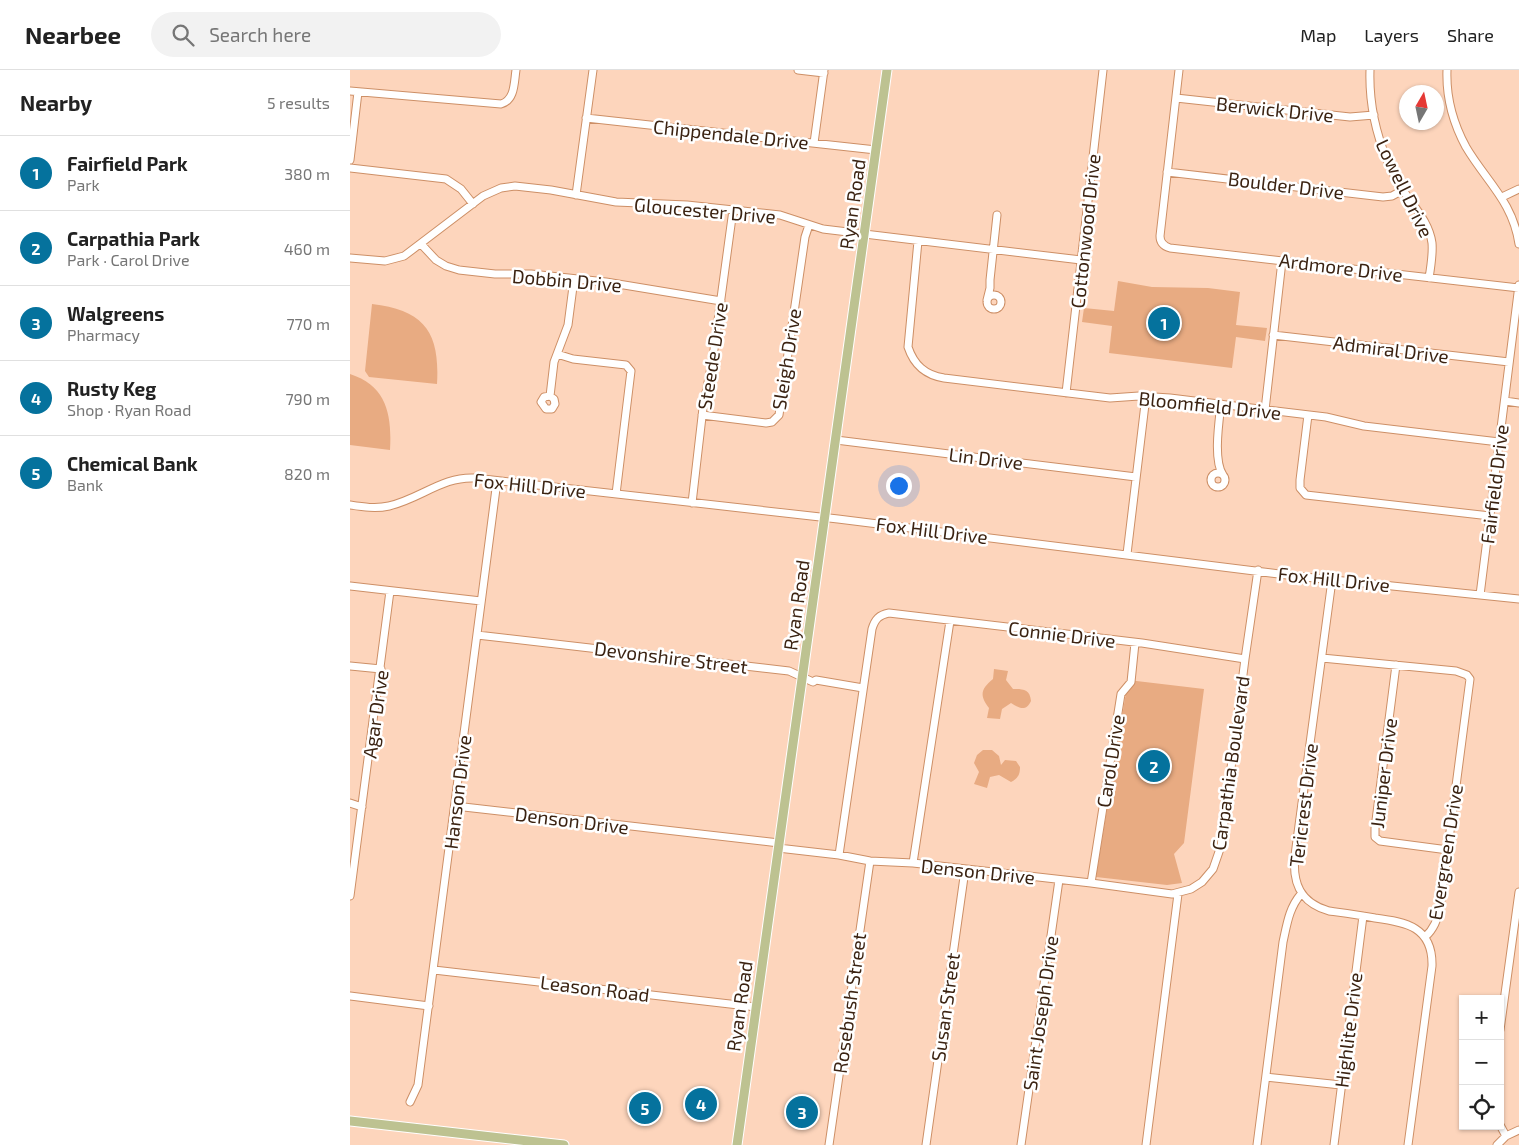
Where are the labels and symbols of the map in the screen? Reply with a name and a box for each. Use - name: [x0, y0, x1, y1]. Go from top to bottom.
- north arrow: [1399, 85, 1444, 130]
- street label: Berwick Drive: [1215, 91, 1335, 127]
- street label: Chippendale Drive: [652, 114, 810, 154]
- street label: Lowell Drive: [1371, 135, 1439, 241]
- street label: Cottonwood Drive: [1065, 153, 1105, 309]
- street label: Ryan Road: [834, 157, 870, 251]
- street label: Boulder Drive: [1227, 166, 1345, 204]
- street label: Gloucester Drive: [633, 192, 777, 228]
- street label: Ardmore Drive: [1278, 248, 1404, 286]
- street label: Dobbin Drive: [511, 264, 623, 296]
- street label: Steede Drive: [692, 301, 732, 411]
- pin: 1: [1148, 304, 1180, 342]
- street label: Sleigh Drive: [767, 307, 805, 411]
- street label: Admiral Drive: [1332, 330, 1450, 368]
- street label: Bloomfield Drive: [1138, 386, 1282, 424]
- street label: Fairfield Drive: [1475, 423, 1513, 545]
- street label: Lin Drive: [947, 442, 1025, 474]
- street label: Fox Hill Drive: [473, 468, 587, 502]
- your location: [886, 473, 912, 499]
- street label: Fox Hill Drive: [875, 512, 989, 548]
- street label: Ryan Road: [778, 558, 814, 652]
- street label: Fox Hill Drive: [1277, 562, 1391, 596]
- street label: Connie Drive: [1007, 616, 1117, 652]
- street label: Devonshire Street: [593, 636, 749, 678]
- street label: Agar Drive: [357, 668, 393, 760]
- street label: Carpathia Boulevard: [1206, 674, 1254, 852]
- street label: Carol Drive: [1091, 713, 1129, 809]
- street label: Juniper Drive: [1365, 717, 1401, 829]
- street label: Hanson Drive: [439, 734, 475, 850]
- street label: Tericrest Drive: [1284, 742, 1322, 868]
- pin: 2: [1138, 747, 1170, 785]
- street label: Evergreen Drive: [1423, 782, 1467, 922]
- street label: Denson Drive: [514, 802, 630, 838]
- street label: Denson Drive: [920, 854, 1036, 888]
- street label: Rosebush Street: [828, 931, 870, 1075]
- street label: Saint Joseph Drive: [1018, 934, 1062, 1092]
- street label: Susan Street: [926, 951, 964, 1063]
- street label: Ryan Road: [721, 959, 757, 1053]
- street label: Leason Road: [539, 970, 651, 1006]
- street label: Highlite Drive: [1330, 971, 1366, 1089]
- pin: 4: [685, 1085, 717, 1123]
- pin: 5: [629, 1089, 661, 1127]
- pin: 3: [786, 1093, 818, 1131]

